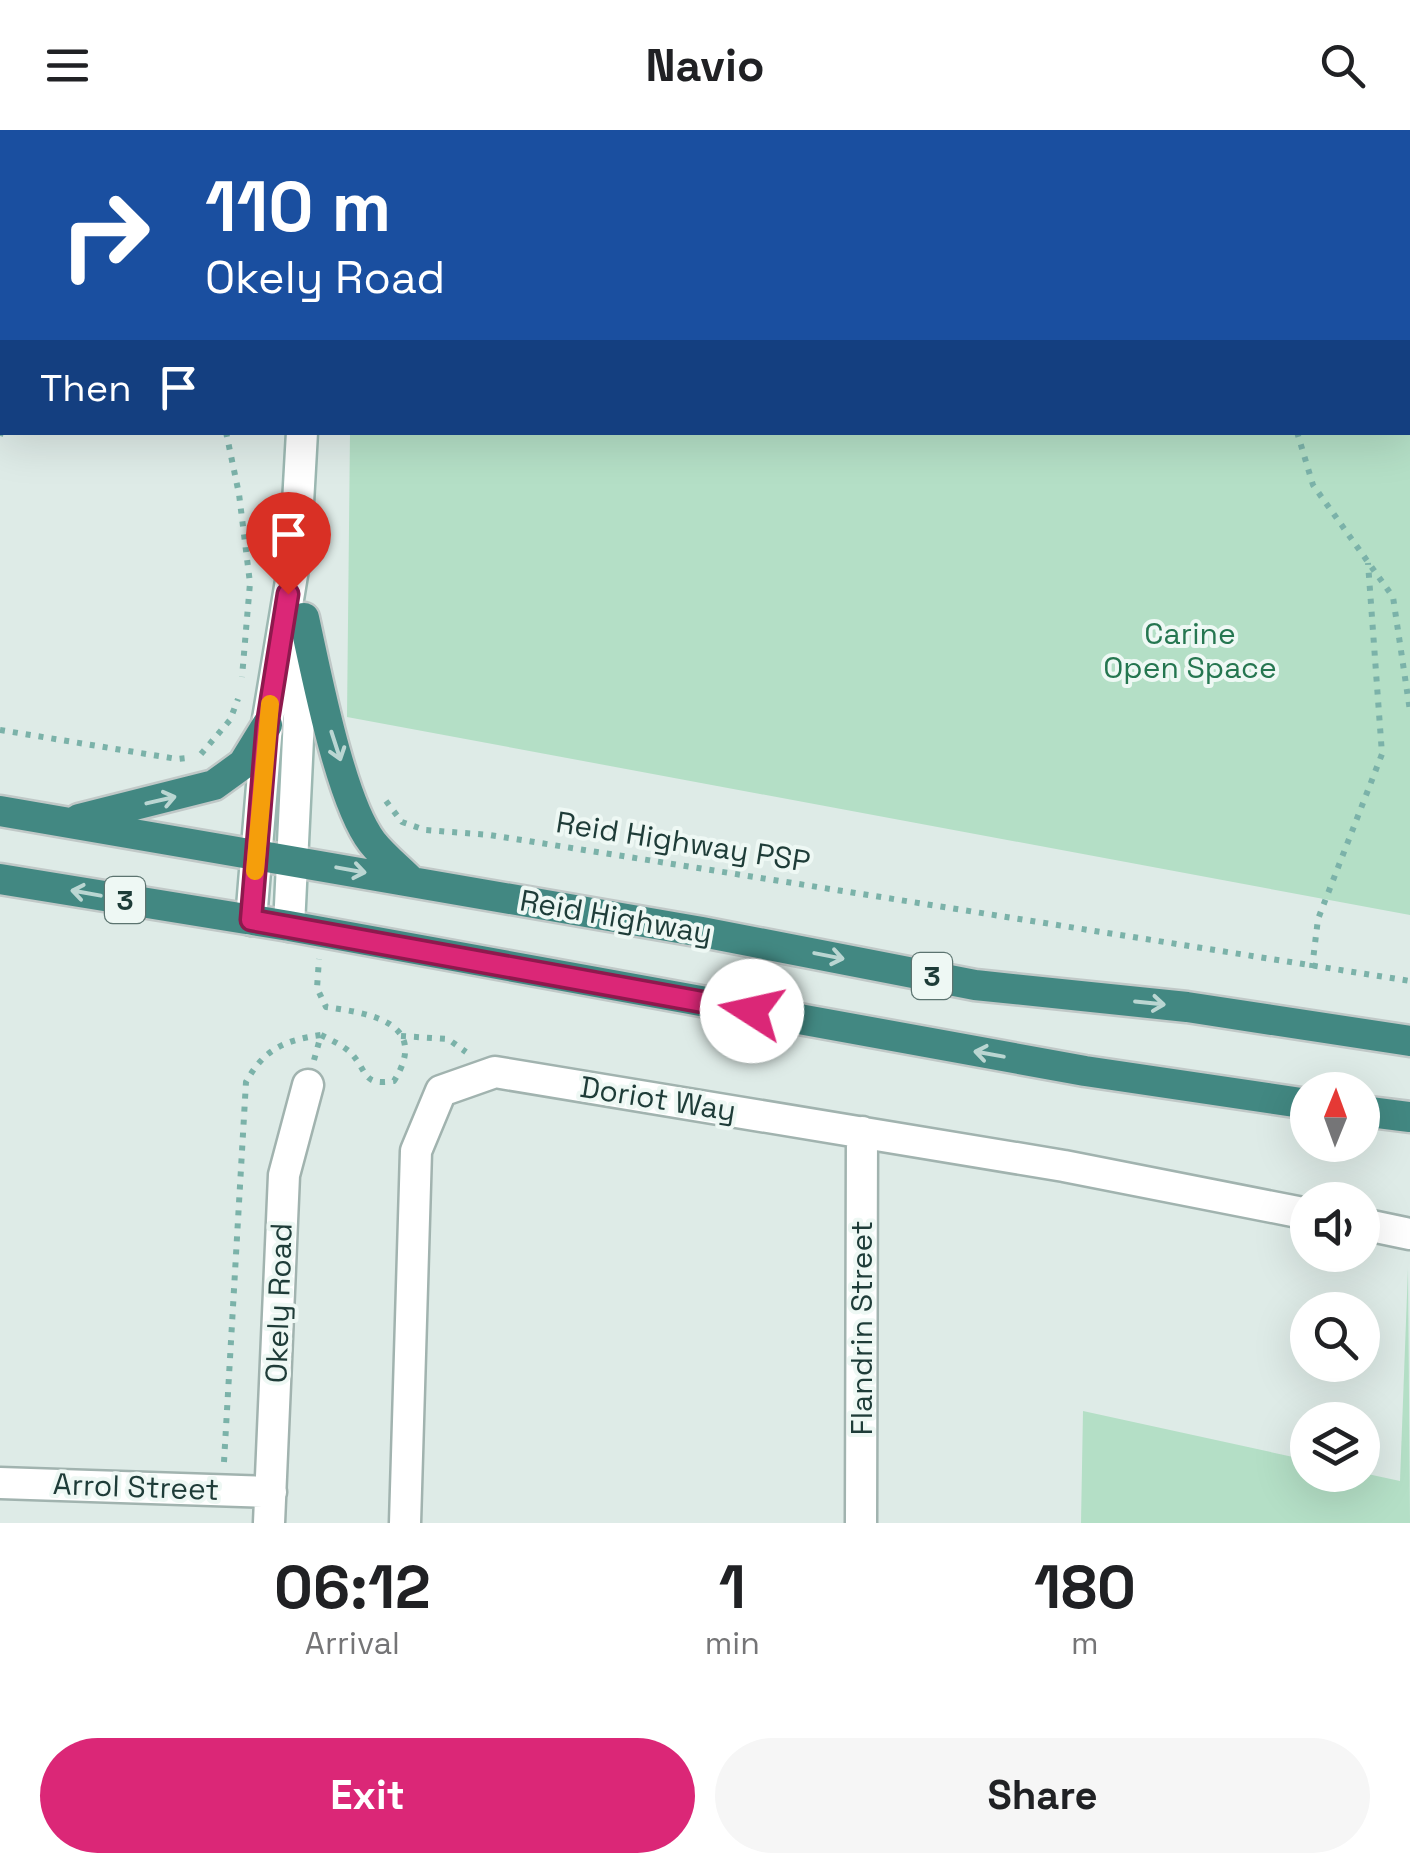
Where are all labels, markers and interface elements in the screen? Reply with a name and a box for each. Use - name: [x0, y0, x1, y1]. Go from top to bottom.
- text: Navio: [645, 37, 765, 94]
- icon: menu: [40, 38, 95, 93]
- icon: search: [1315, 38, 1370, 93]
- text: 110 m: [205, 162, 391, 251]
- icon: right: [40, 170, 170, 300]
- text: Okely Road: [205, 249, 445, 306]
- icon: arrive: [151, 360, 206, 415]
- text: Then: [40, 364, 131, 412]
- pin: [246, 492, 331, 595]
- icon: arrive: [261, 507, 316, 562]
- park label: Carine Open Space: [1103, 614, 1277, 687]
- one-way arrow: [328, 730, 346, 762]
- one-way arrow: [144, 790, 176, 808]
- street label: Reid Highway PSP: [553, 802, 813, 881]
- one-way arrow: [334, 861, 367, 880]
- road number: 3: [105, 877, 145, 923]
- street label: Reid Highway: [517, 880, 715, 953]
- one-way arrow: [70, 883, 102, 902]
- one-way arrow: [812, 948, 844, 967]
- road number: 3: [912, 953, 952, 999]
- position arrow: [700, 959, 804, 1063]
- one-way arrow: [1133, 994, 1166, 1013]
- one-way arrow: [974, 1043, 1006, 1062]
- street label: Doriot Way: [577, 1067, 739, 1130]
- north arrow: [1290, 1072, 1380, 1162]
- map controls: [1290, 1072, 1380, 1492]
- button: sound: [1290, 1182, 1380, 1272]
- street label: Flandrin Street: [842, 1221, 881, 1435]
- street label: Okely Road: [256, 1222, 301, 1384]
- button: search: [1290, 1292, 1380, 1382]
- button: layers: [1290, 1402, 1380, 1492]
- street label: Arrol Street: [52, 1464, 220, 1509]
- text: 06:12: [274, 1549, 431, 1626]
- text: 1: [719, 1549, 746, 1626]
- text: 180: [1034, 1549, 1136, 1626]
- text: Arrival: [305, 1623, 400, 1663]
- text: min: [705, 1623, 760, 1663]
- text: m: [1071, 1623, 1099, 1663]
- button: Exit: [40, 1738, 695, 1853]
- button: Share: [715, 1738, 1370, 1853]

